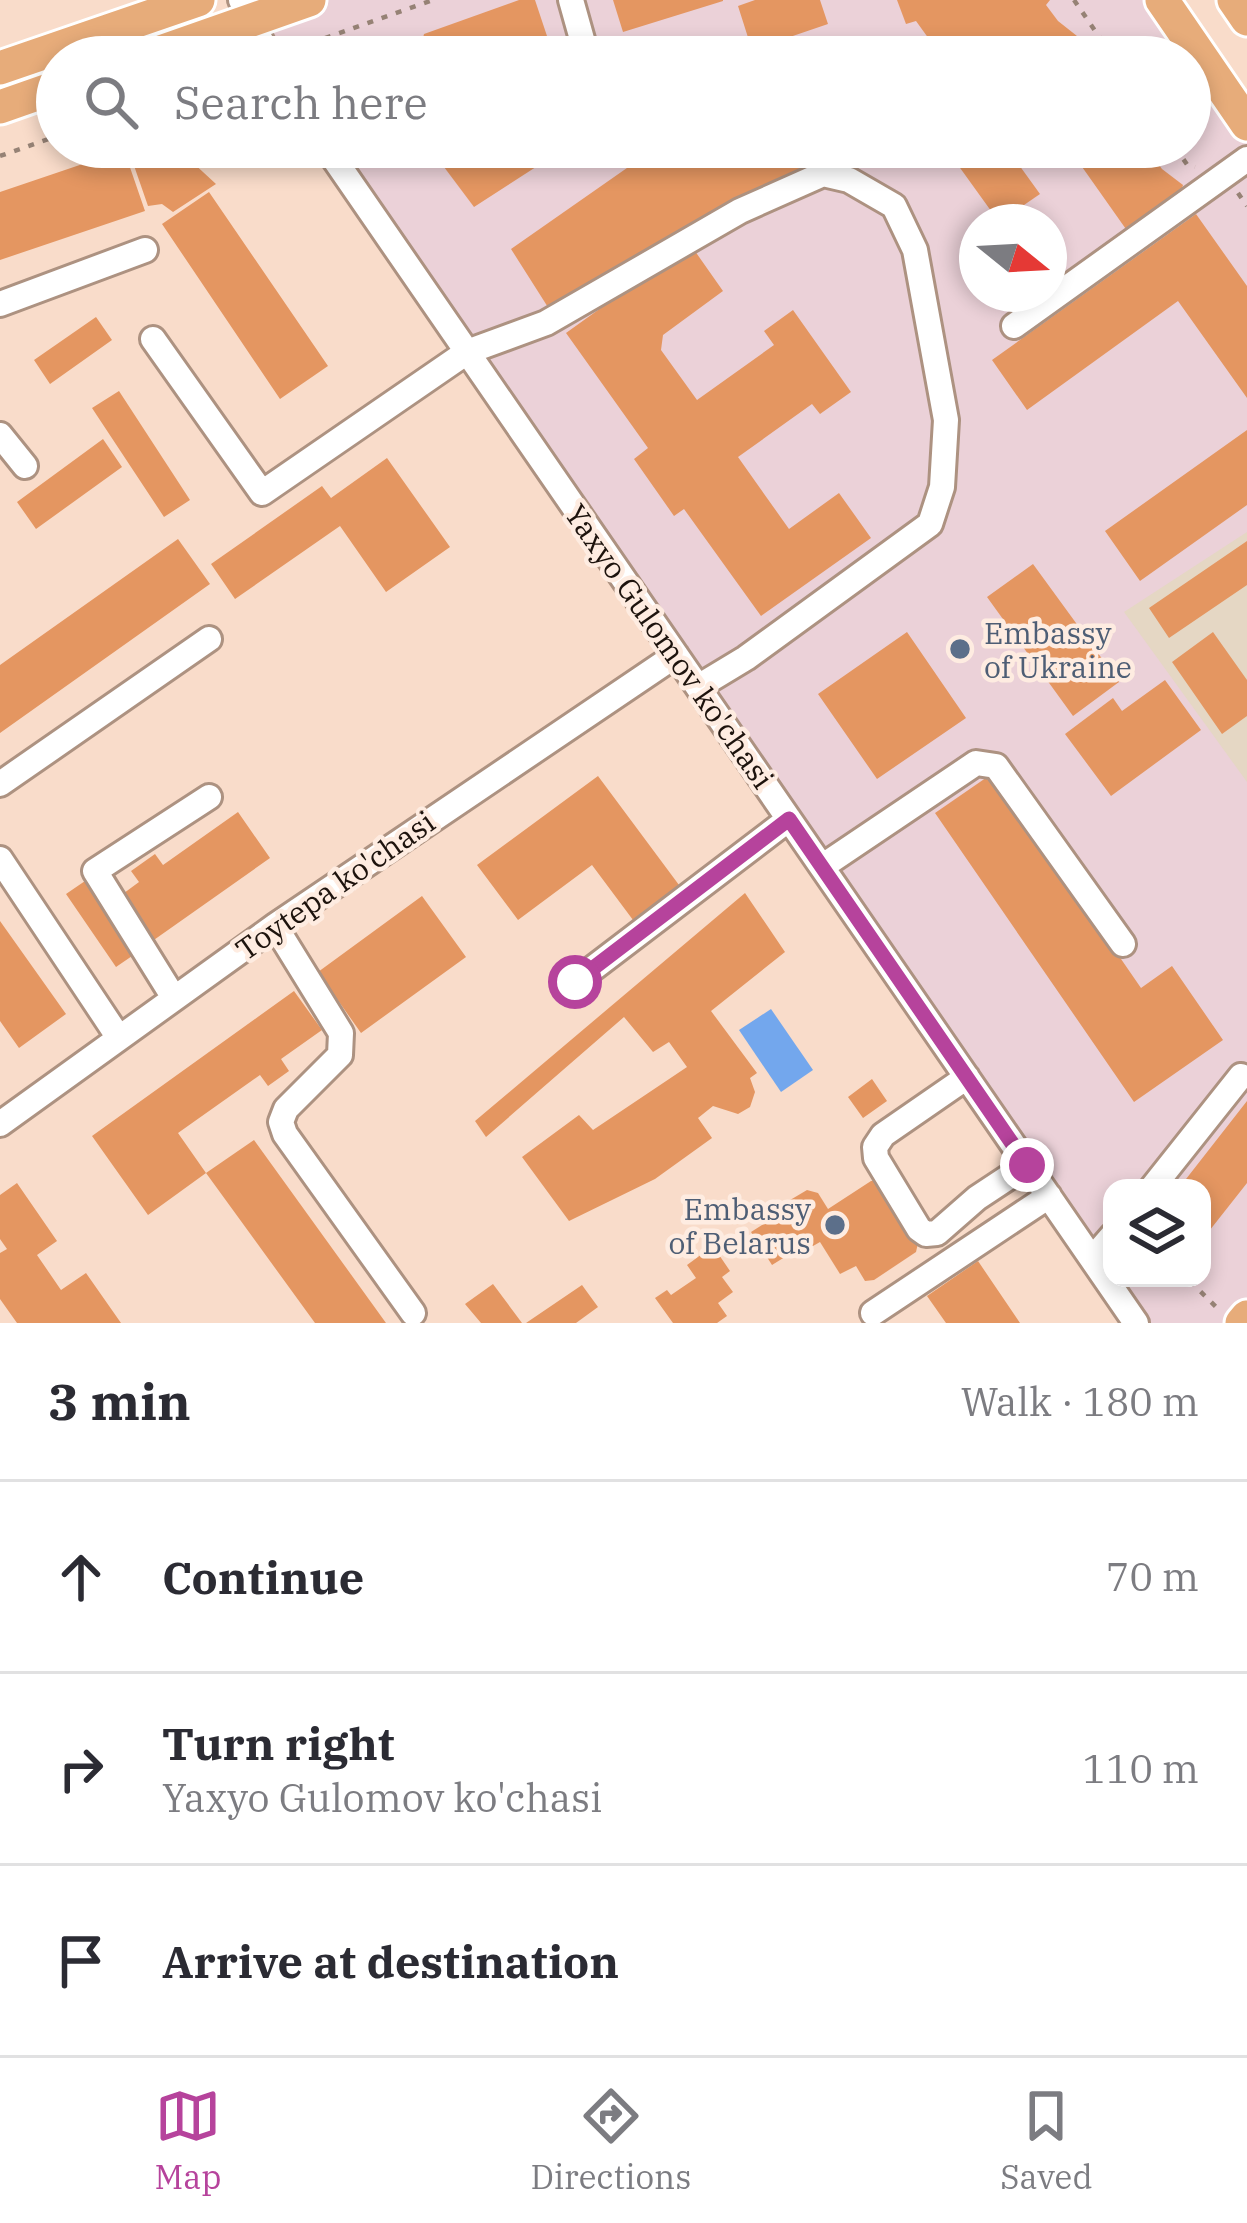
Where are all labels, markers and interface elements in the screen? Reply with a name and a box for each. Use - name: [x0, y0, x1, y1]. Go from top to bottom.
- search box: [36, 36, 1211, 168]
- icon: search: [78, 69, 144, 135]
- text: Search here: [174, 73, 428, 131]
- north arrow: [959, 204, 1067, 312]
- street label: Yaxyo Gulomov ko'chasi: [557, 496, 783, 796]
- place label: Embassy of Ukraine: [984, 613, 1132, 686]
- marker: Embassy of Ukraine: [947, 636, 973, 662]
- street label: Toytepa ko'chasi: [228, 802, 442, 968]
- route start: [548, 955, 602, 1009]
- route end: [1000, 1138, 1054, 1192]
- map controls: [1103, 1179, 1211, 1287]
- button: layers: [1103, 1179, 1211, 1287]
- place label: Embassy of Belarus: [668, 1189, 811, 1262]
- marker: Embassy of Belarus: [822, 1212, 848, 1238]
- text: 3 min: [48, 1368, 191, 1434]
- text: Walk · 180 m: [961, 1376, 1199, 1427]
- icon: ahead: [48, 1544, 114, 1610]
- text: Continue: [162, 1548, 364, 1606]
- text: 70 m: [1106, 1551, 1199, 1602]
- text: Turn right: [162, 1714, 394, 1772]
- icon: right: [48, 1736, 114, 1802]
- text: 110 m: [1083, 1743, 1199, 1794]
- text: Yaxyo Gulomov ko'chasi: [162, 1772, 602, 1823]
- icon: arrive: [48, 1928, 114, 1994]
- text: Arrive at destination: [162, 1932, 619, 1990]
- tab: Map: [154, 2083, 221, 2198]
- tab: Directions: [530, 2083, 691, 2198]
- tab: Saved: [1000, 2083, 1093, 2198]

